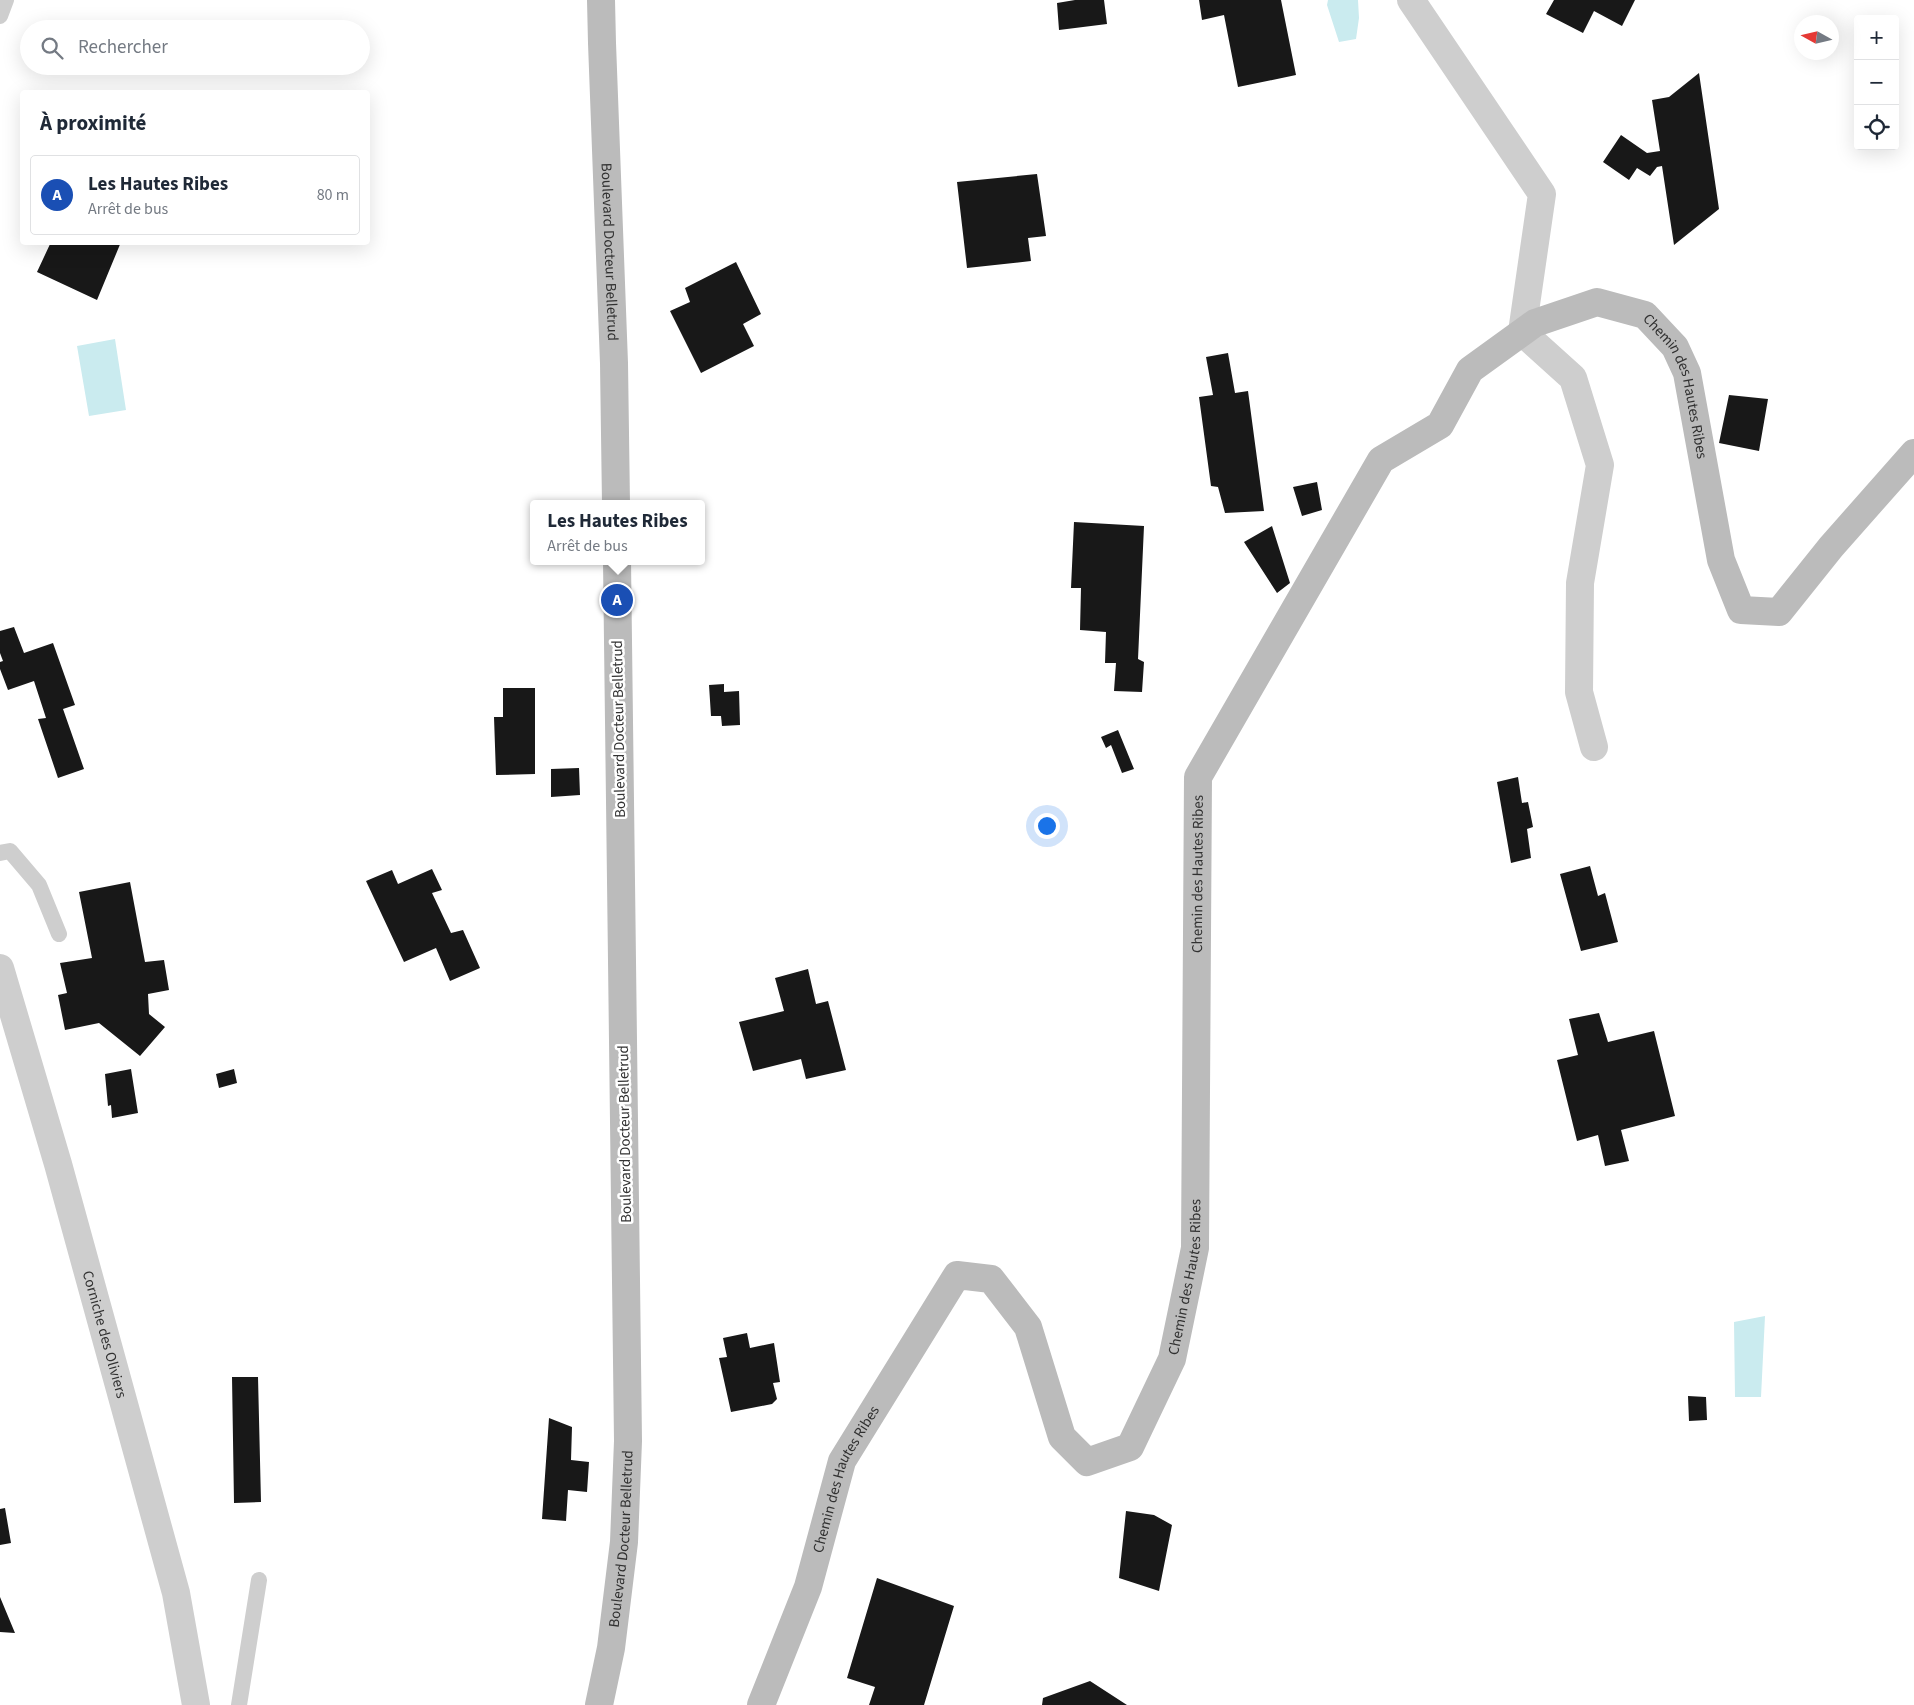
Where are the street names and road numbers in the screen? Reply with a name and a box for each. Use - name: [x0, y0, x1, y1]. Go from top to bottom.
- street label: Boulevard Docteur Belletrud: [596, 162, 624, 341]
- street label: Chemin des Hautes Ribes: [1638, 309, 1713, 460]
- street label: Boulevard Docteur Belletrud: [607, 640, 631, 818]
- street label: Chemin des Hautes Ribes: [1186, 795, 1208, 953]
- street label: Boulevard Docteur Belletrud: [613, 1045, 637, 1223]
- street label: Chemin des Hautes Ribes: [1163, 1199, 1206, 1357]
- street label: Corniche des Oliviers: [77, 1268, 132, 1400]
- street label: Chemin des Hautes Ribes: [807, 1401, 884, 1555]
- street label: Boulevard Docteur Belletrud: [603, 1450, 638, 1629]

